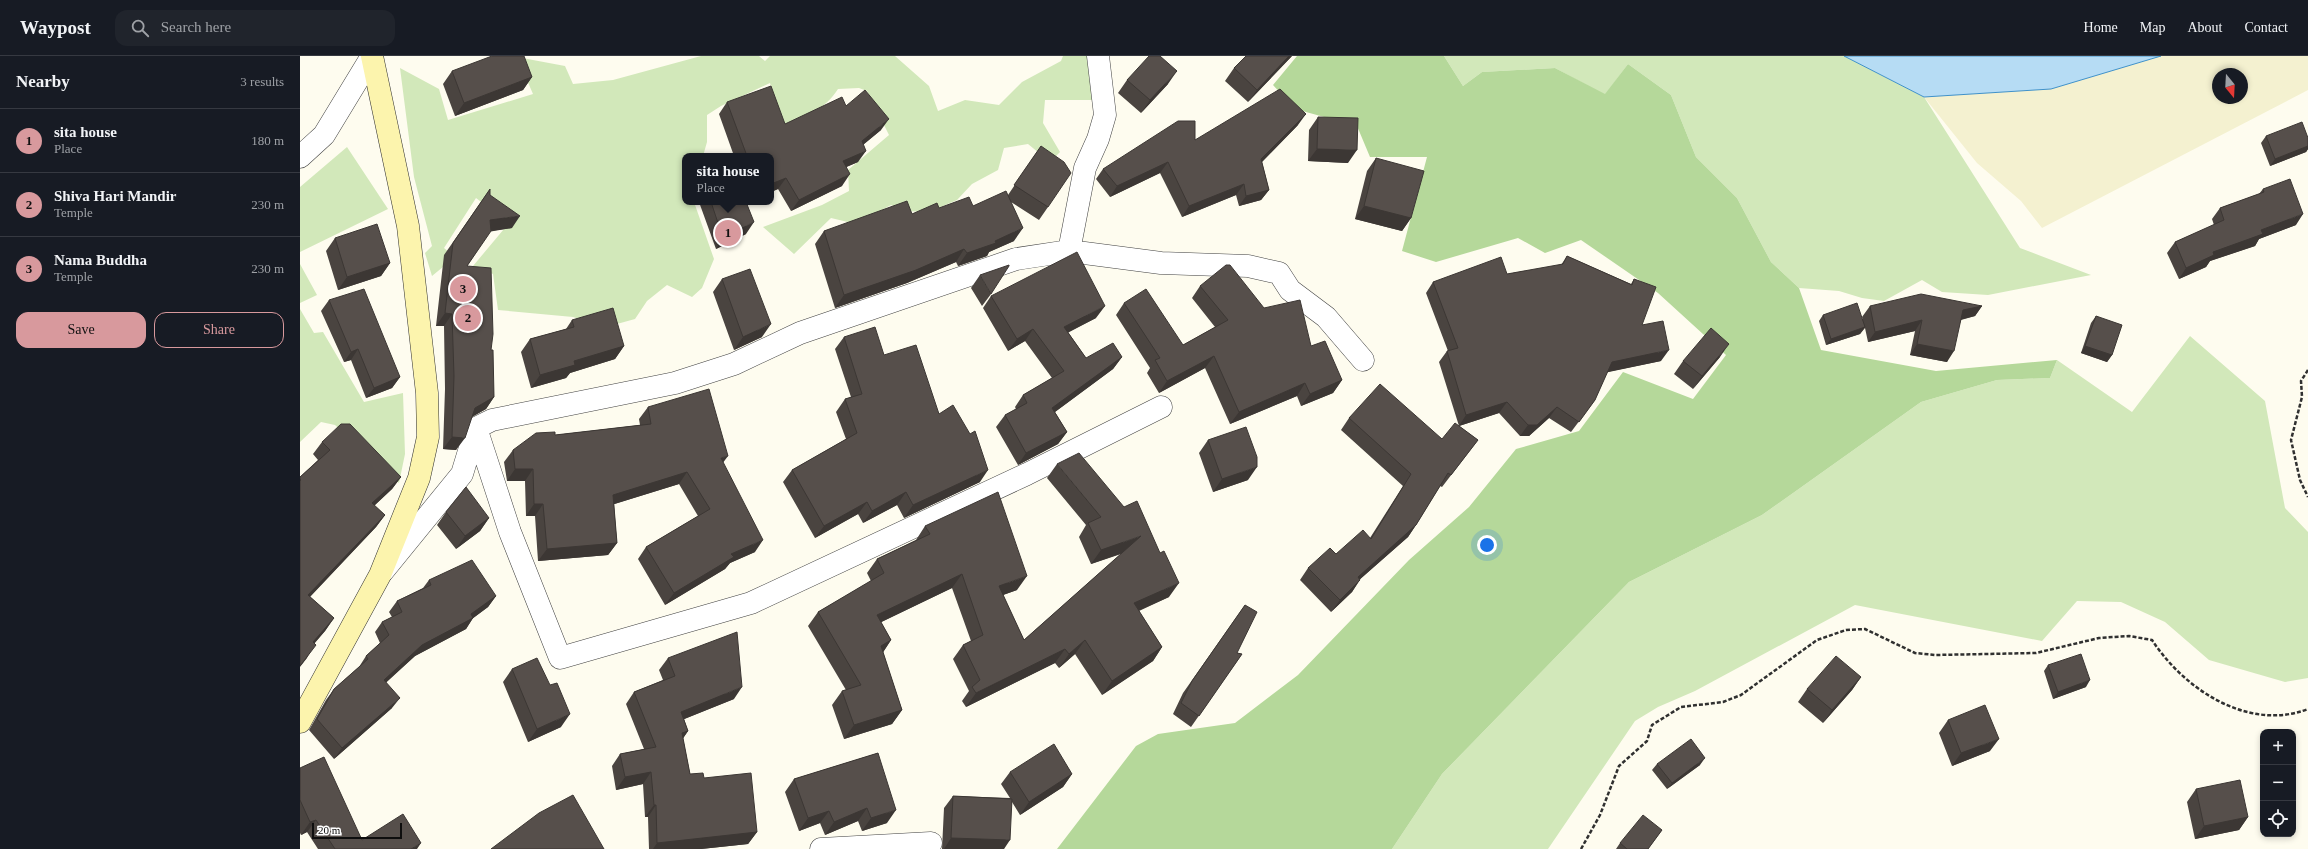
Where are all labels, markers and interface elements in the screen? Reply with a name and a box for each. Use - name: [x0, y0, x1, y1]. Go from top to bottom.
- search box: [115, 10, 395, 46]
- text: Waypost: [20, 17, 91, 38]
- icon: search: [129, 17, 151, 39]
- text: Search here: [161, 19, 231, 35]
- text: Home: [2084, 20, 2118, 35]
- text: Map: [2140, 20, 2165, 35]
- text: About: [2187, 20, 2222, 35]
- text: Contact: [2244, 20, 2288, 35]
- north arrow: [2212, 68, 2248, 104]
- text: Nearby: [16, 72, 70, 91]
- text: 3 results: [240, 74, 284, 89]
- text: sita house: [54, 124, 117, 140]
- text: 1: [26, 133, 32, 148]
- text: 180 m: [251, 133, 284, 148]
- text: Place: [54, 141, 82, 156]
- popup: [682, 153, 774, 205]
- text: sita house: [697, 163, 759, 179]
- text: Place: [697, 180, 725, 195]
- text: Shiva Hari Mandir: [54, 188, 177, 204]
- text: 2: [26, 197, 32, 212]
- text: 230 m: [251, 197, 284, 212]
- text: Temple: [54, 205, 93, 220]
- pin: 1: [715, 218, 741, 248]
- text: Nama Buddha: [54, 252, 147, 268]
- text: 3: [26, 261, 32, 276]
- text: 230 m: [251, 261, 284, 276]
- text: Temple: [54, 269, 93, 284]
- pin: 3: [450, 274, 476, 304]
- pin: 2: [455, 303, 481, 333]
- button: Save: [16, 312, 146, 348]
- button: Share: [154, 312, 284, 348]
- your location: [1477, 535, 1497, 555]
- map controls: [2260, 729, 2296, 837]
- button: +: [2260, 729, 2296, 765]
- button: −: [2260, 765, 2296, 801]
- button: locate: [2260, 801, 2296, 837]
- scale bar: [312, 821, 402, 840]
- text: 20 m: [318, 824, 340, 836]

